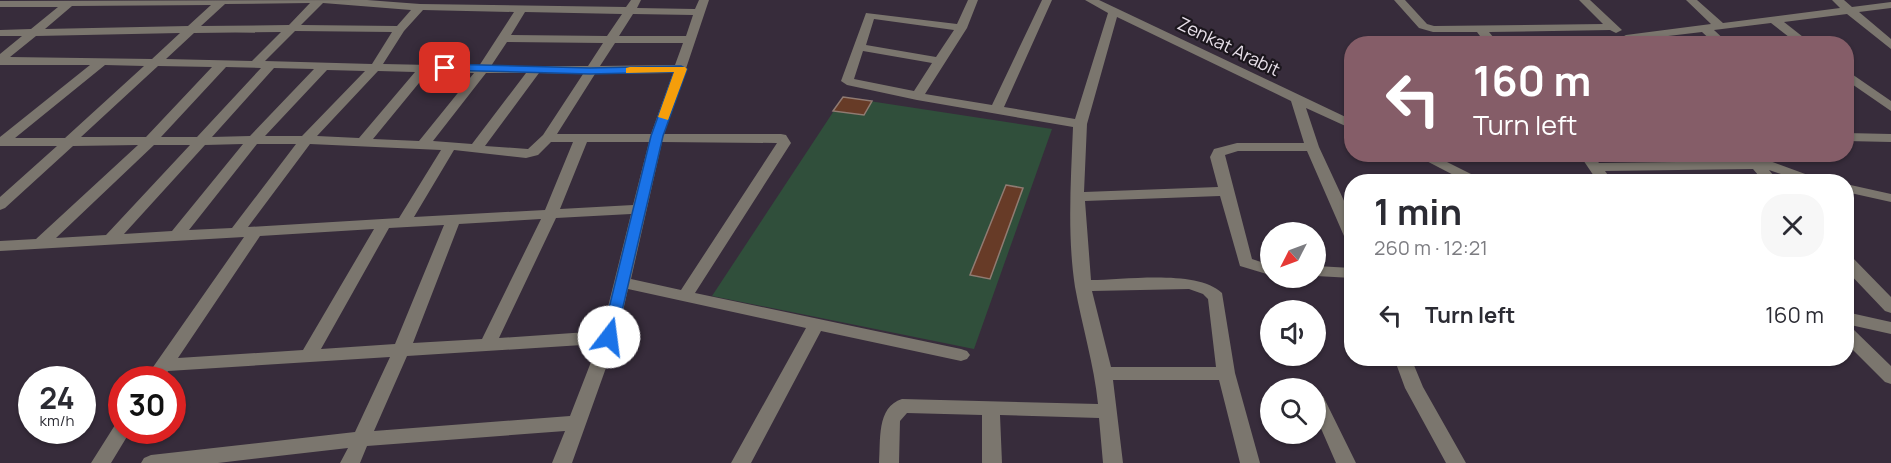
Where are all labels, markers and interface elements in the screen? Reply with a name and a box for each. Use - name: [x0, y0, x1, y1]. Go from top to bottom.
- street label: Zenkat Arabit: [1174, 11, 1284, 81]
- pin: [419, 42, 470, 93]
- icon: arrive: [428, 51, 461, 84]
- text: 160 m: [1473, 51, 1591, 109]
- icon: left: [1374, 60, 1452, 138]
- text: Turn left: [1473, 106, 1577, 143]
- text: 1 min: [1374, 187, 1462, 236]
- button: close: [1761, 194, 1824, 257]
- north arrow: [1260, 222, 1326, 288]
- map controls: [1260, 222, 1326, 444]
- text: 260 m · 12:21: [1374, 234, 1488, 261]
- icon: left: [1374, 299, 1407, 332]
- button: sound: [1260, 300, 1326, 366]
- text: Turn left: [1425, 300, 1515, 330]
- text: 160 m: [1765, 300, 1824, 330]
- position arrow: [577, 305, 641, 369]
- speed limit sign: 30: [108, 366, 186, 444]
- text: 24: [39, 377, 75, 418]
- button: search: [1260, 378, 1326, 444]
- text: km/h: [40, 410, 74, 431]

